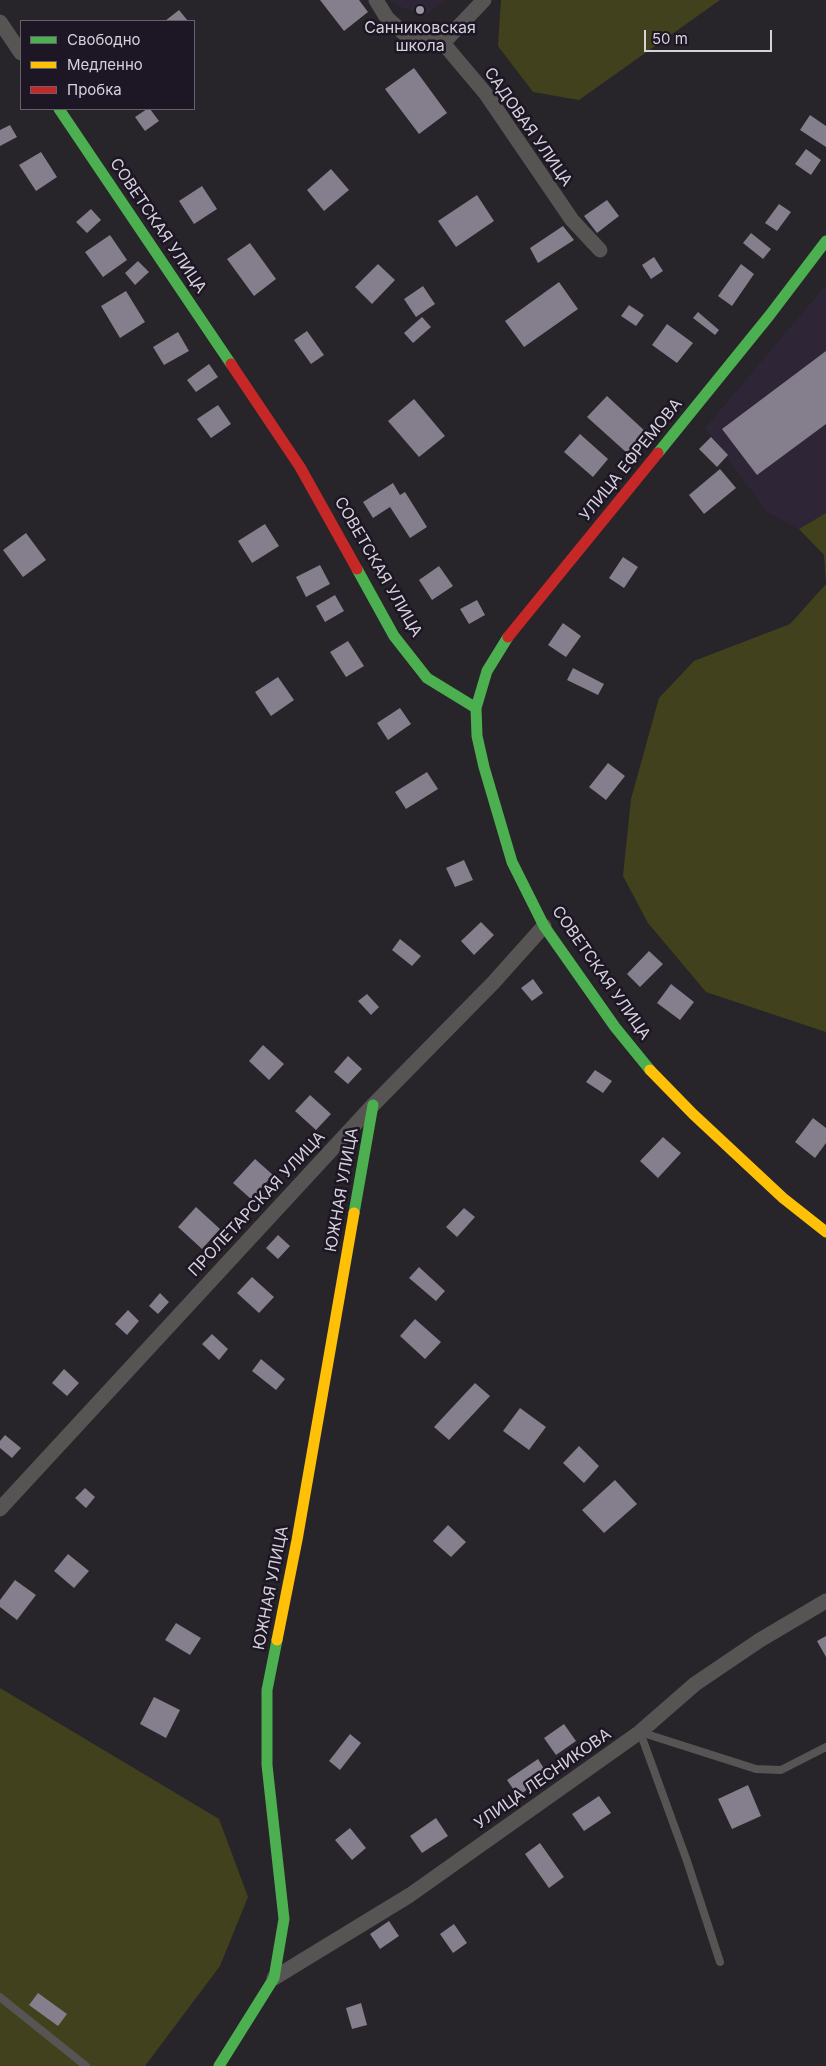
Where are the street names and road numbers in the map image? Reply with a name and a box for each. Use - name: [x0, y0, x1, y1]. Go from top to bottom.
- street label: САДОВАЯ УЛИЦА: [480, 64, 576, 190]
- street label: СОВЕТСКАЯ УЛИЦА: [106, 155, 210, 297]
- street label: УЛИЦА ЕФРЕМОВА: [576, 395, 686, 525]
- street label: СОВЕТСКАЯ УЛИЦА: [330, 493, 426, 641]
- street label: СОВЕТСКАЯ УЛИЦА: [548, 902, 654, 1044]
- street label: ЮЖНАЯ УЛИЦА: [322, 1126, 362, 1254]
- street label: ПРОЛЕТАРСКАЯ УЛИЦА: [185, 1128, 329, 1280]
- street label: ЮЖНАЯ УЛИЦА: [250, 1524, 292, 1652]
- street label: УЛИЦА ЛЕСНИКОВА: [471, 1725, 615, 1833]

